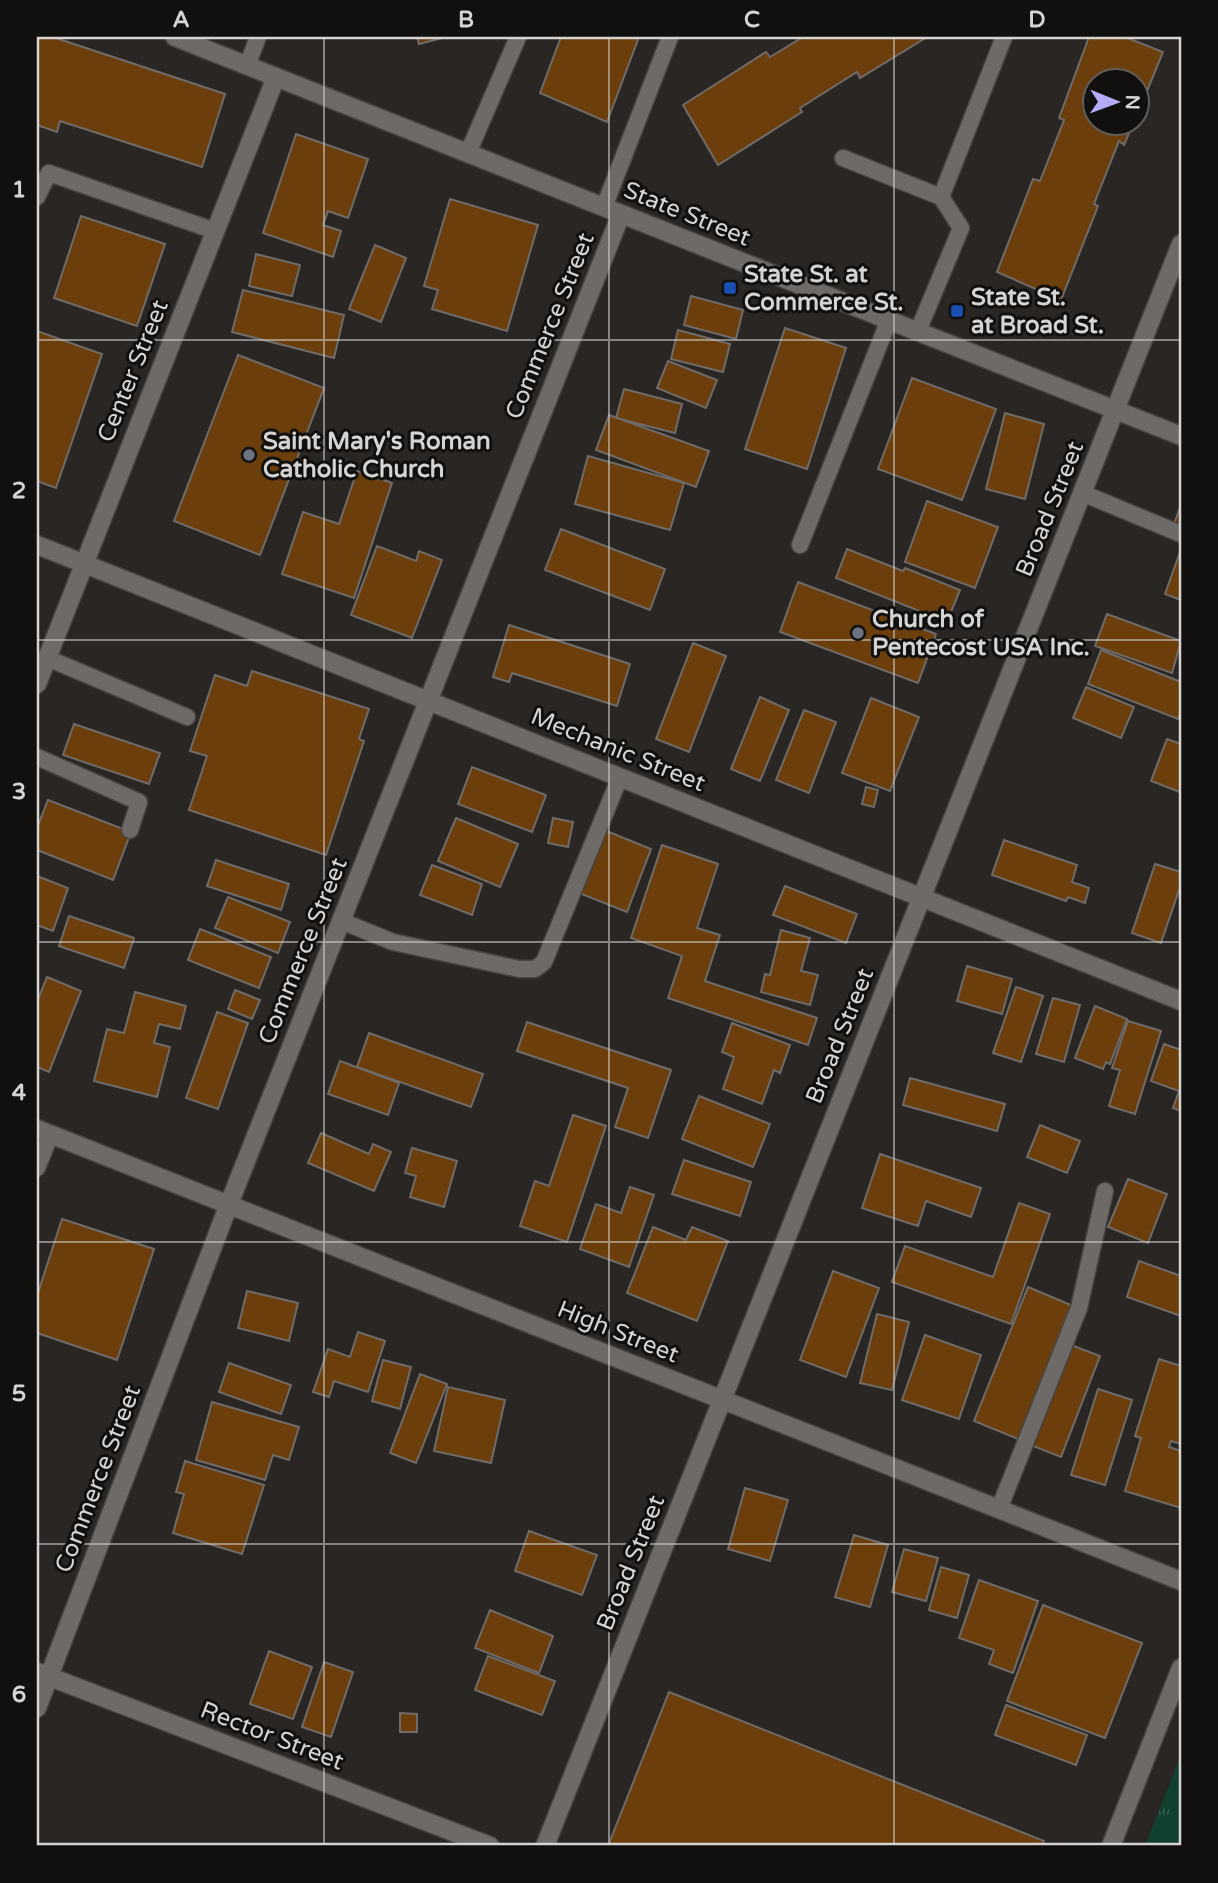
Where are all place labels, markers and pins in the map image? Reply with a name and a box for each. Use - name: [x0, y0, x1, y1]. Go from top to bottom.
- place label: State St. at Commerce St.: [744, 260, 904, 317]
- marker: State St. at Commerce St.: [722, 280, 738, 296]
- place label: State St. at Broad St.: [971, 283, 1104, 340]
- marker: State St. at Broad St.: [949, 303, 965, 319]
- place label: Saint Mary's Roman Catholic Church: [263, 427, 491, 484]
- marker: Saint Mary's Roman Catholic Church: [241, 447, 257, 463]
- place label: Church of Pentecost USA Inc.: [872, 605, 1090, 662]
- marker: Church of Pentecost USA Inc.: [850, 625, 866, 641]

